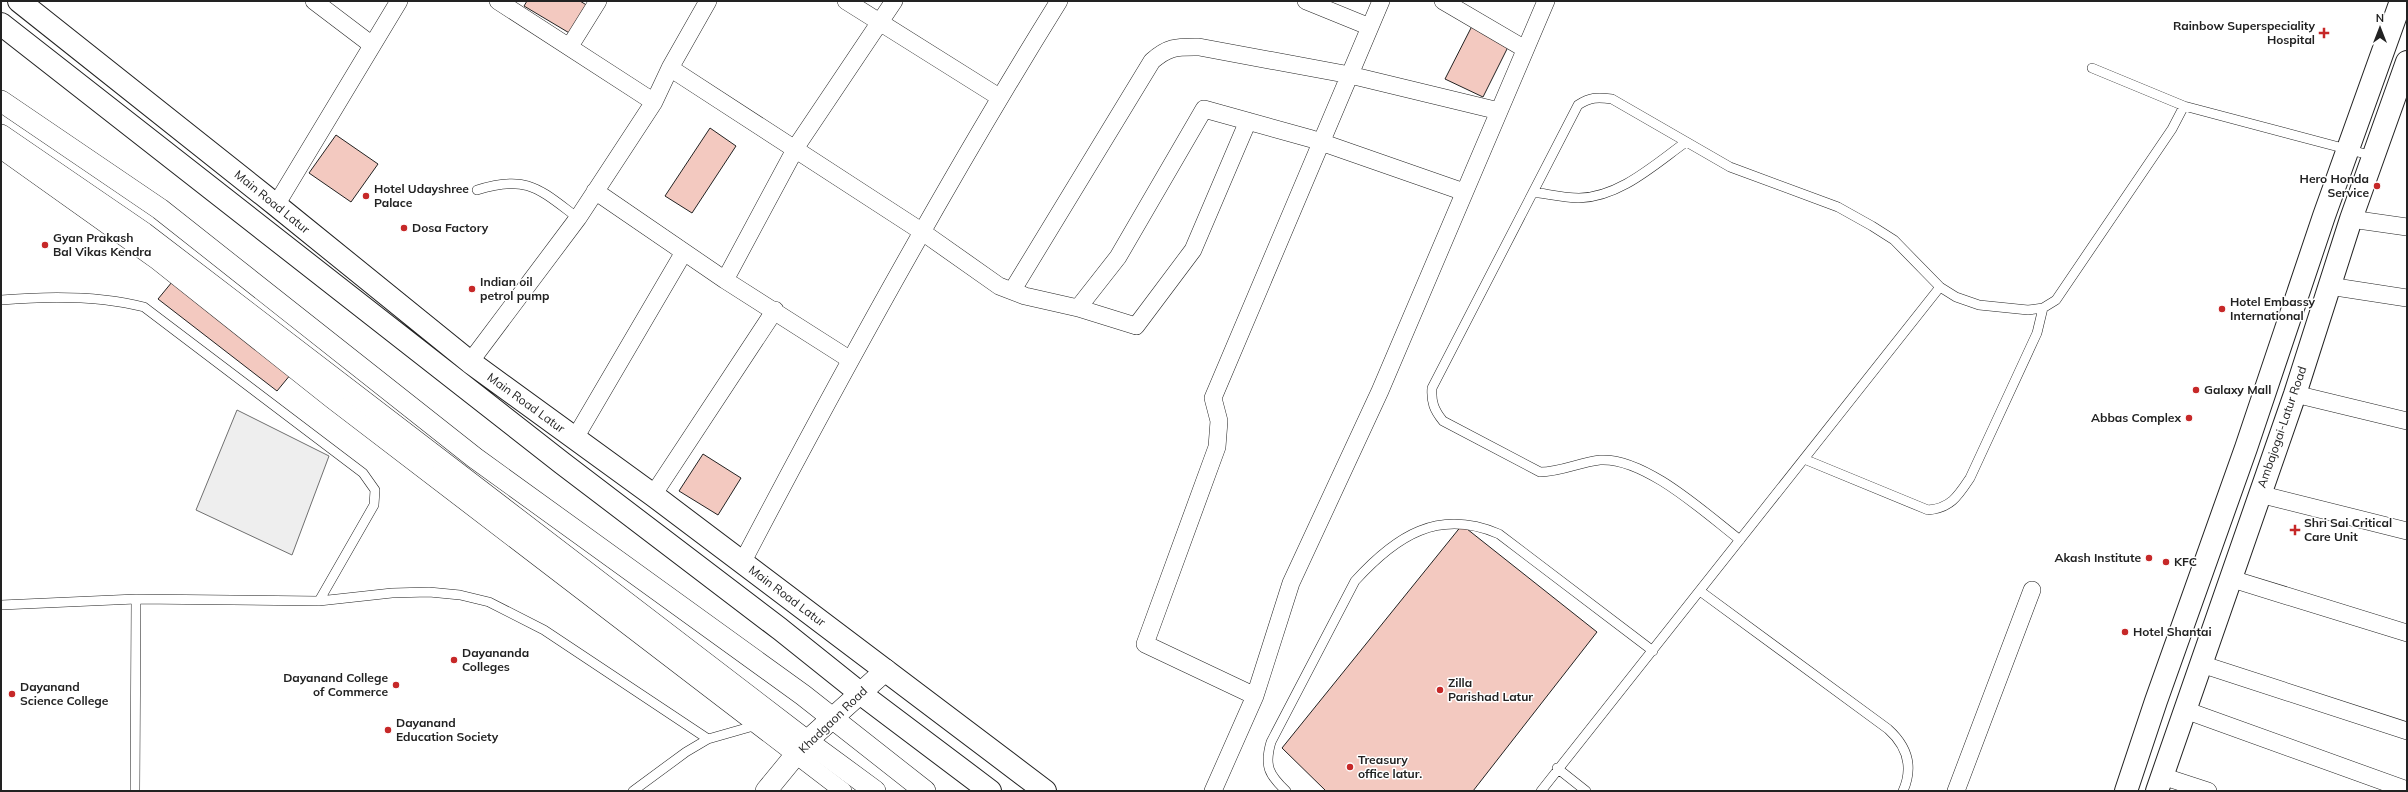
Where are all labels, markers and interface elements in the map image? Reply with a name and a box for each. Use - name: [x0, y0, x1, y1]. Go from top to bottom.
- north arrow: [2360, 8, 2400, 48]
- text: N: [2376, 11, 2384, 25]
- place label: Rainbow Superspeciality Hospital: [2173, 18, 2315, 47]
- marker: Rainbow Superspeciality Hospital: [2318, 27, 2330, 39]
- street label: Main Road Latur: [232, 167, 313, 237]
- place label: Hero Honda Service: [2300, 171, 2369, 200]
- place label: Hotel Udayshree Palace: [374, 181, 469, 210]
- marker: Hero Honda Service: [2372, 181, 2382, 191]
- marker: Hotel Udayshree Palace: [361, 191, 371, 201]
- place label: Dosa Factory: [412, 220, 489, 235]
- marker: Dosa Factory: [399, 223, 409, 233]
- place label: Gyan Prakash Bal Vikas Kendra: [53, 230, 151, 259]
- marker: Gyan Prakash Bal Vikas Kendra: [40, 240, 50, 250]
- place label: Indian oil petrol pump: [480, 274, 550, 303]
- marker: Indian oil petrol pump: [467, 284, 477, 294]
- place label: Hotel Embassy International: [2230, 294, 2316, 323]
- marker: Hotel Embassy International: [2217, 304, 2227, 314]
- street label: Ambajogai-Latur Road: [2254, 364, 2309, 490]
- street label: Main Road Latur: [485, 369, 569, 436]
- place label: Galaxy Mall: [2204, 382, 2271, 397]
- marker: Galaxy Mall: [2191, 385, 2201, 395]
- place label: Abbas Complex: [2091, 410, 2181, 425]
- marker: Abbas Complex: [2184, 413, 2194, 423]
- place label: Shri Sai Critical Care Unit: [2304, 515, 2392, 544]
- marker: Shri Sai Critical Care Unit: [2289, 524, 2301, 536]
- place label: Akash Institute: [2054, 550, 2141, 565]
- marker: Akash Institute: [2144, 553, 2154, 563]
- place label: KFC: [2174, 554, 2197, 569]
- marker: KFC: [2161, 557, 2171, 567]
- street label: Main Road Latur: [746, 562, 829, 630]
- place label: Hotel Shantai: [2133, 624, 2212, 639]
- marker: Hotel Shantai: [2120, 627, 2130, 637]
- place label: Dayananda Colleges: [462, 645, 529, 674]
- marker: Dayananda Colleges: [449, 655, 459, 665]
- place label: Dayanand College of Commerce: [283, 670, 388, 699]
- place label: Zilla Parishad Latur: [1448, 675, 1533, 704]
- place label: Dayanand Science College: [20, 679, 109, 708]
- marker: Dayanand College of Commerce: [391, 680, 401, 690]
- street label: Khadgaon Road: [795, 683, 870, 756]
- marker: Zilla Parishad Latur: [1435, 685, 1445, 695]
- marker: Dayanand Science College: [7, 689, 17, 699]
- place label: Dayanand Education Society: [396, 715, 499, 744]
- marker: Dayanand Education Society: [383, 725, 393, 735]
- place label: Treasury office latur.: [1358, 752, 1422, 781]
- marker: Treasury office latur.: [1345, 762, 1355, 772]

